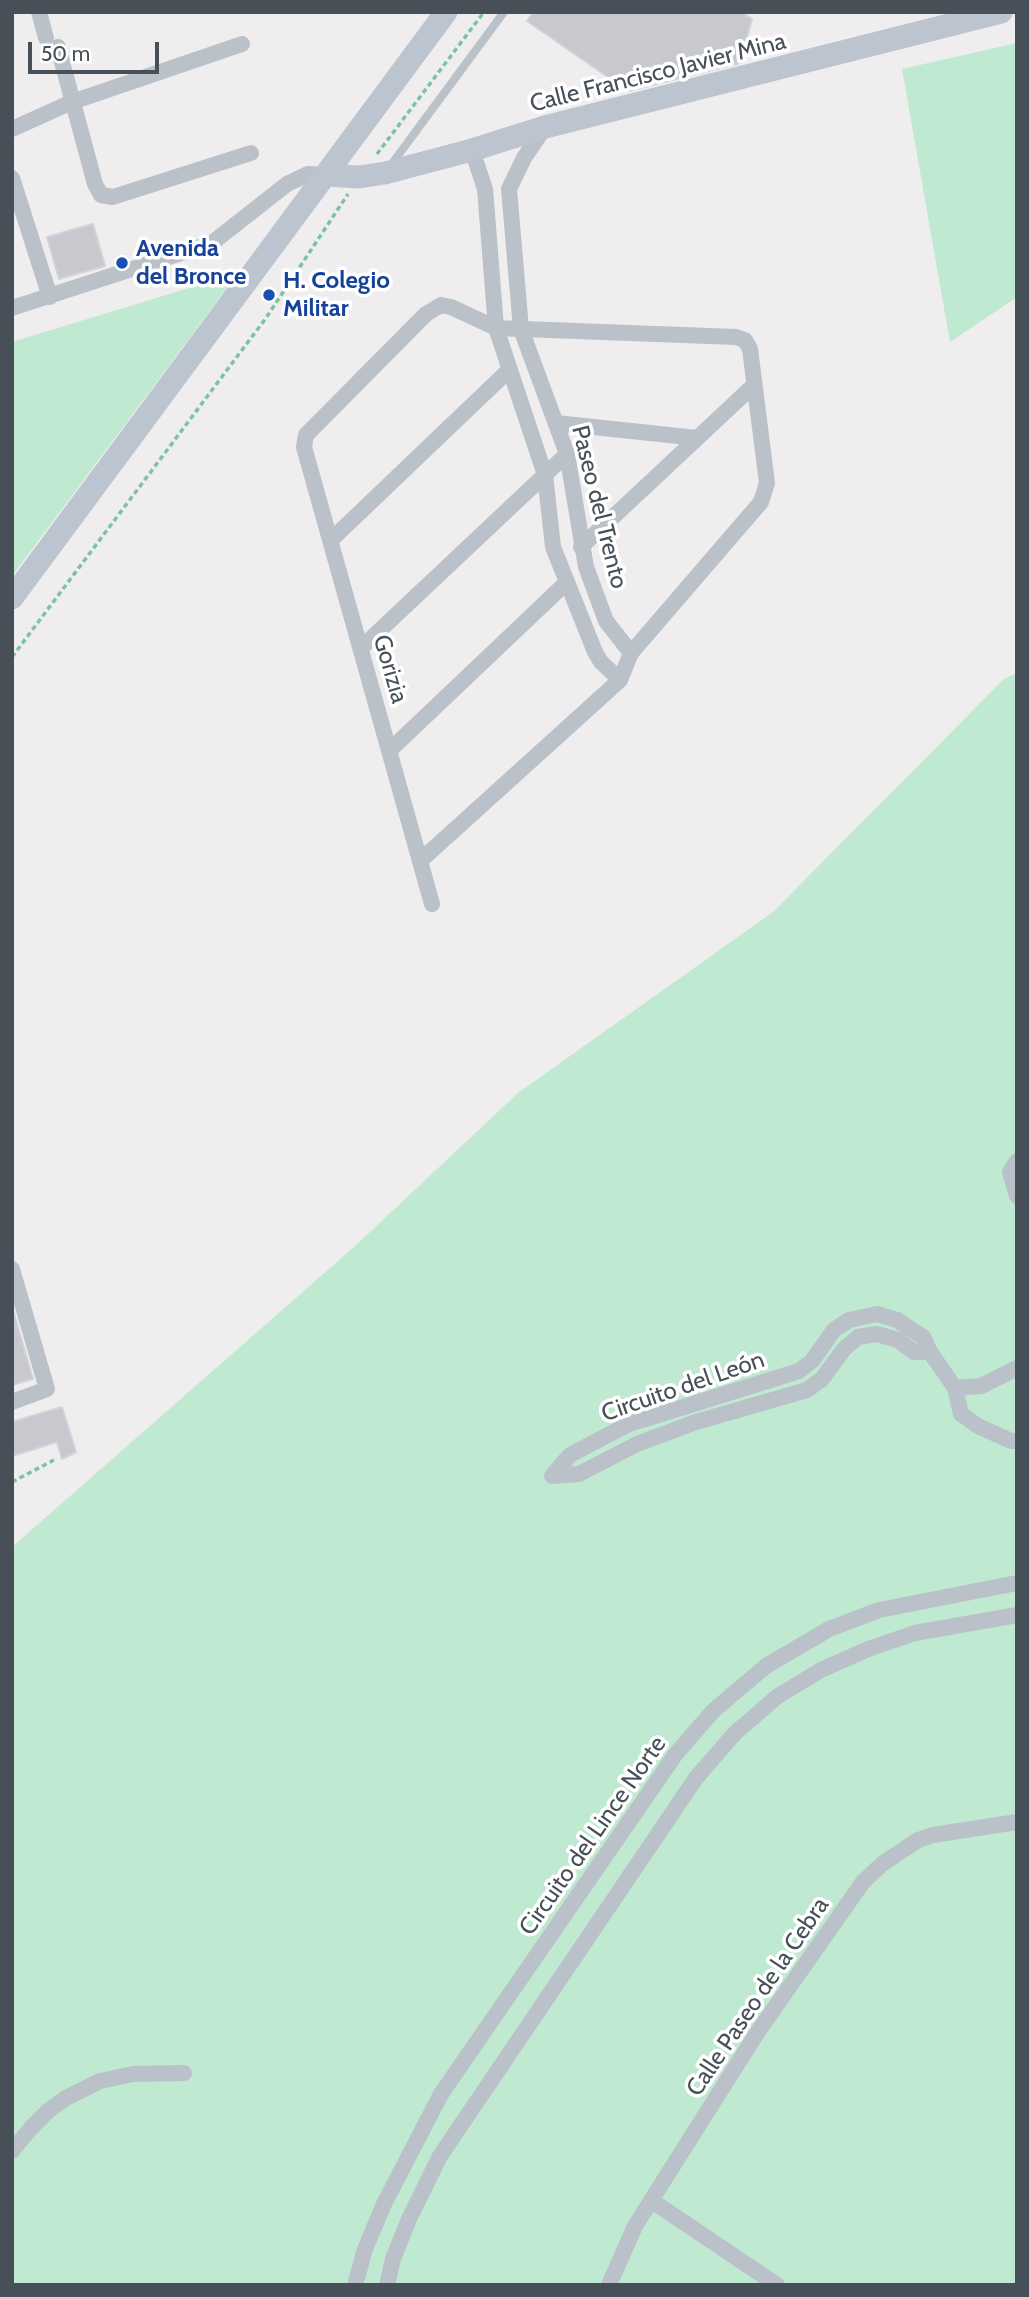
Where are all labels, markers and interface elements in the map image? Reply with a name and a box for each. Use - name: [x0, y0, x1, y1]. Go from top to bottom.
- street label: Calle Francisco Javier Mina: [527, 27, 789, 119]
- scale bar: [32, 28, 163, 72]
- text: 50 m: [41, 41, 90, 66]
- place label: Avenida del Bronce: [136, 235, 246, 291]
- marker: Avenida del Bronce: [114, 255, 130, 271]
- place label: H. Colegio Militar: [283, 267, 390, 323]
- marker: H. Colegio Militar: [261, 287, 277, 303]
- street label: Paseo del Trento: [565, 422, 633, 592]
- street label: Gorizia: [367, 631, 413, 707]
- street label: Circuito del León: [598, 1346, 768, 1428]
- street label: Circuito del Lince Norte: [513, 1731, 673, 1941]
- street label: Calle Paseo de la Cebra: [681, 1892, 835, 2102]

